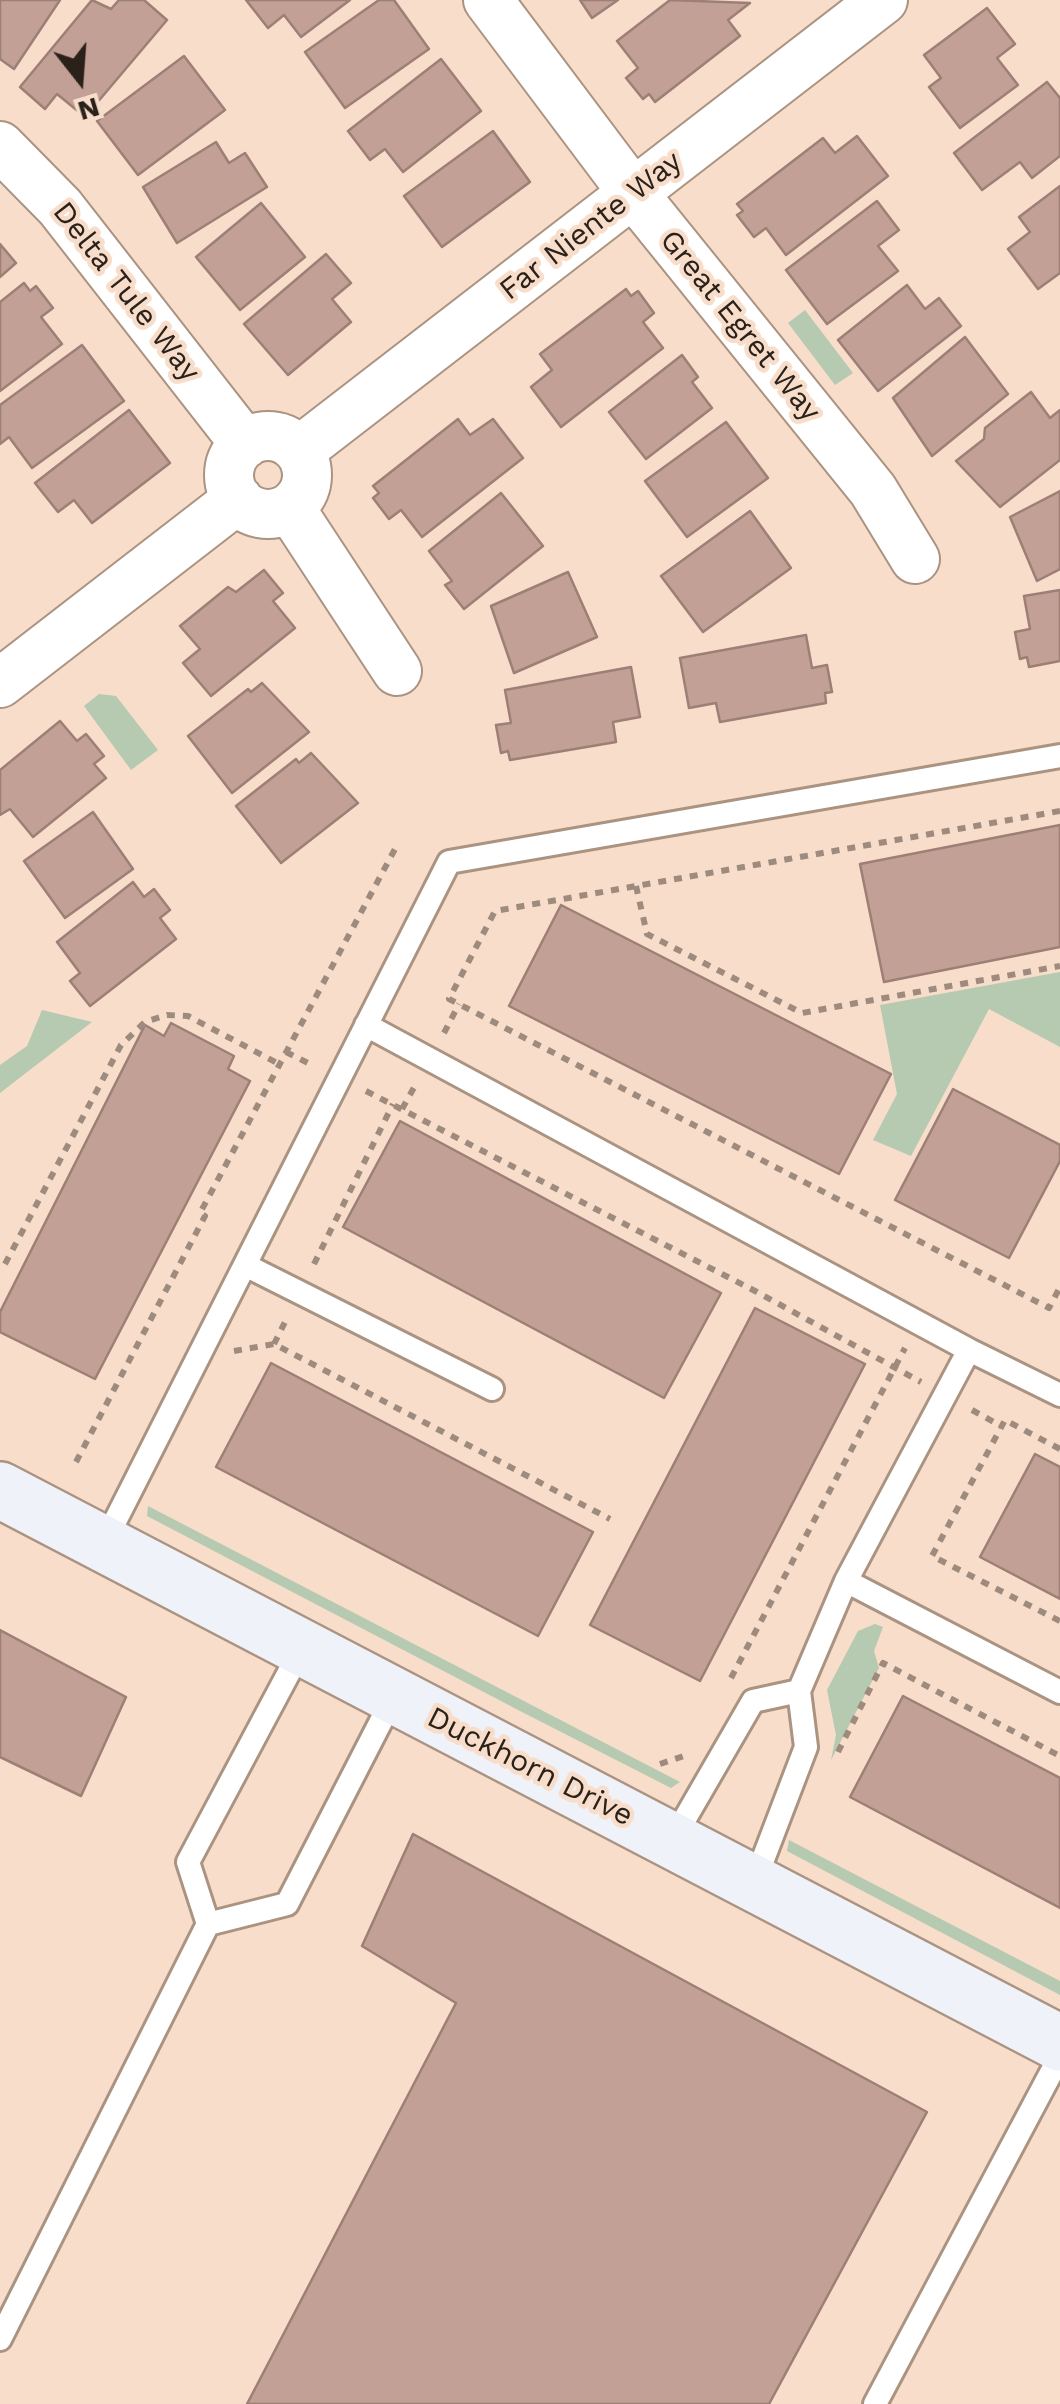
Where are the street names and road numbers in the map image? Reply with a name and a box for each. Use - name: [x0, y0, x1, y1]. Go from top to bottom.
- street label: Far Niente Way: [493, 144, 689, 308]
- street label: Delta Tule Way: [45, 195, 207, 389]
- street label: Great Egret Way: [652, 223, 828, 429]
- street label: Duckhorn Drive: [421, 1700, 639, 1834]

